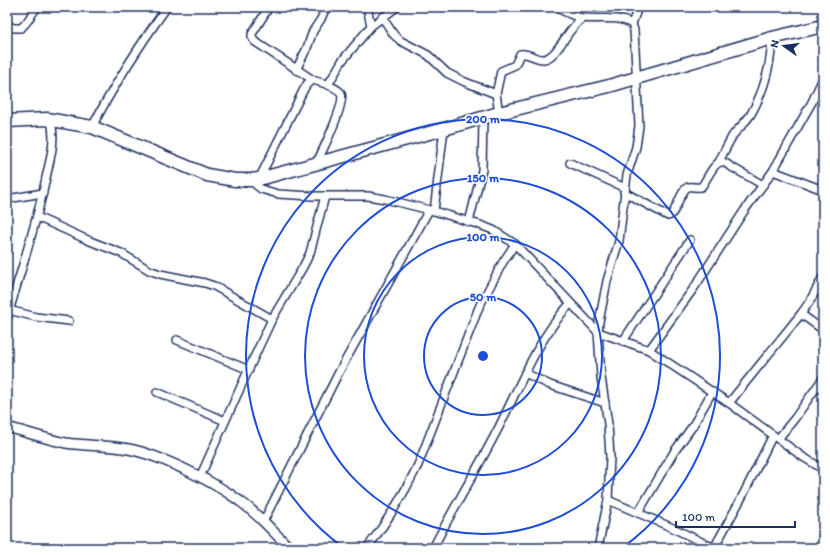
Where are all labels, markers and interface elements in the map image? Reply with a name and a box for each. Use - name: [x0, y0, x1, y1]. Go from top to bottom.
- north arrow: [764, 26, 804, 66]
- text: N: [768, 39, 782, 49]
- text: 200 m: [466, 112, 501, 126]
- text: 150 m: [467, 171, 500, 185]
- text: 100 m: [466, 230, 500, 244]
- text: 50 m: [470, 290, 497, 304]
- centre of rings: [476, 349, 490, 363]
- scale bar: [676, 503, 795, 529]
- text: 100 m: [682, 510, 715, 524]

